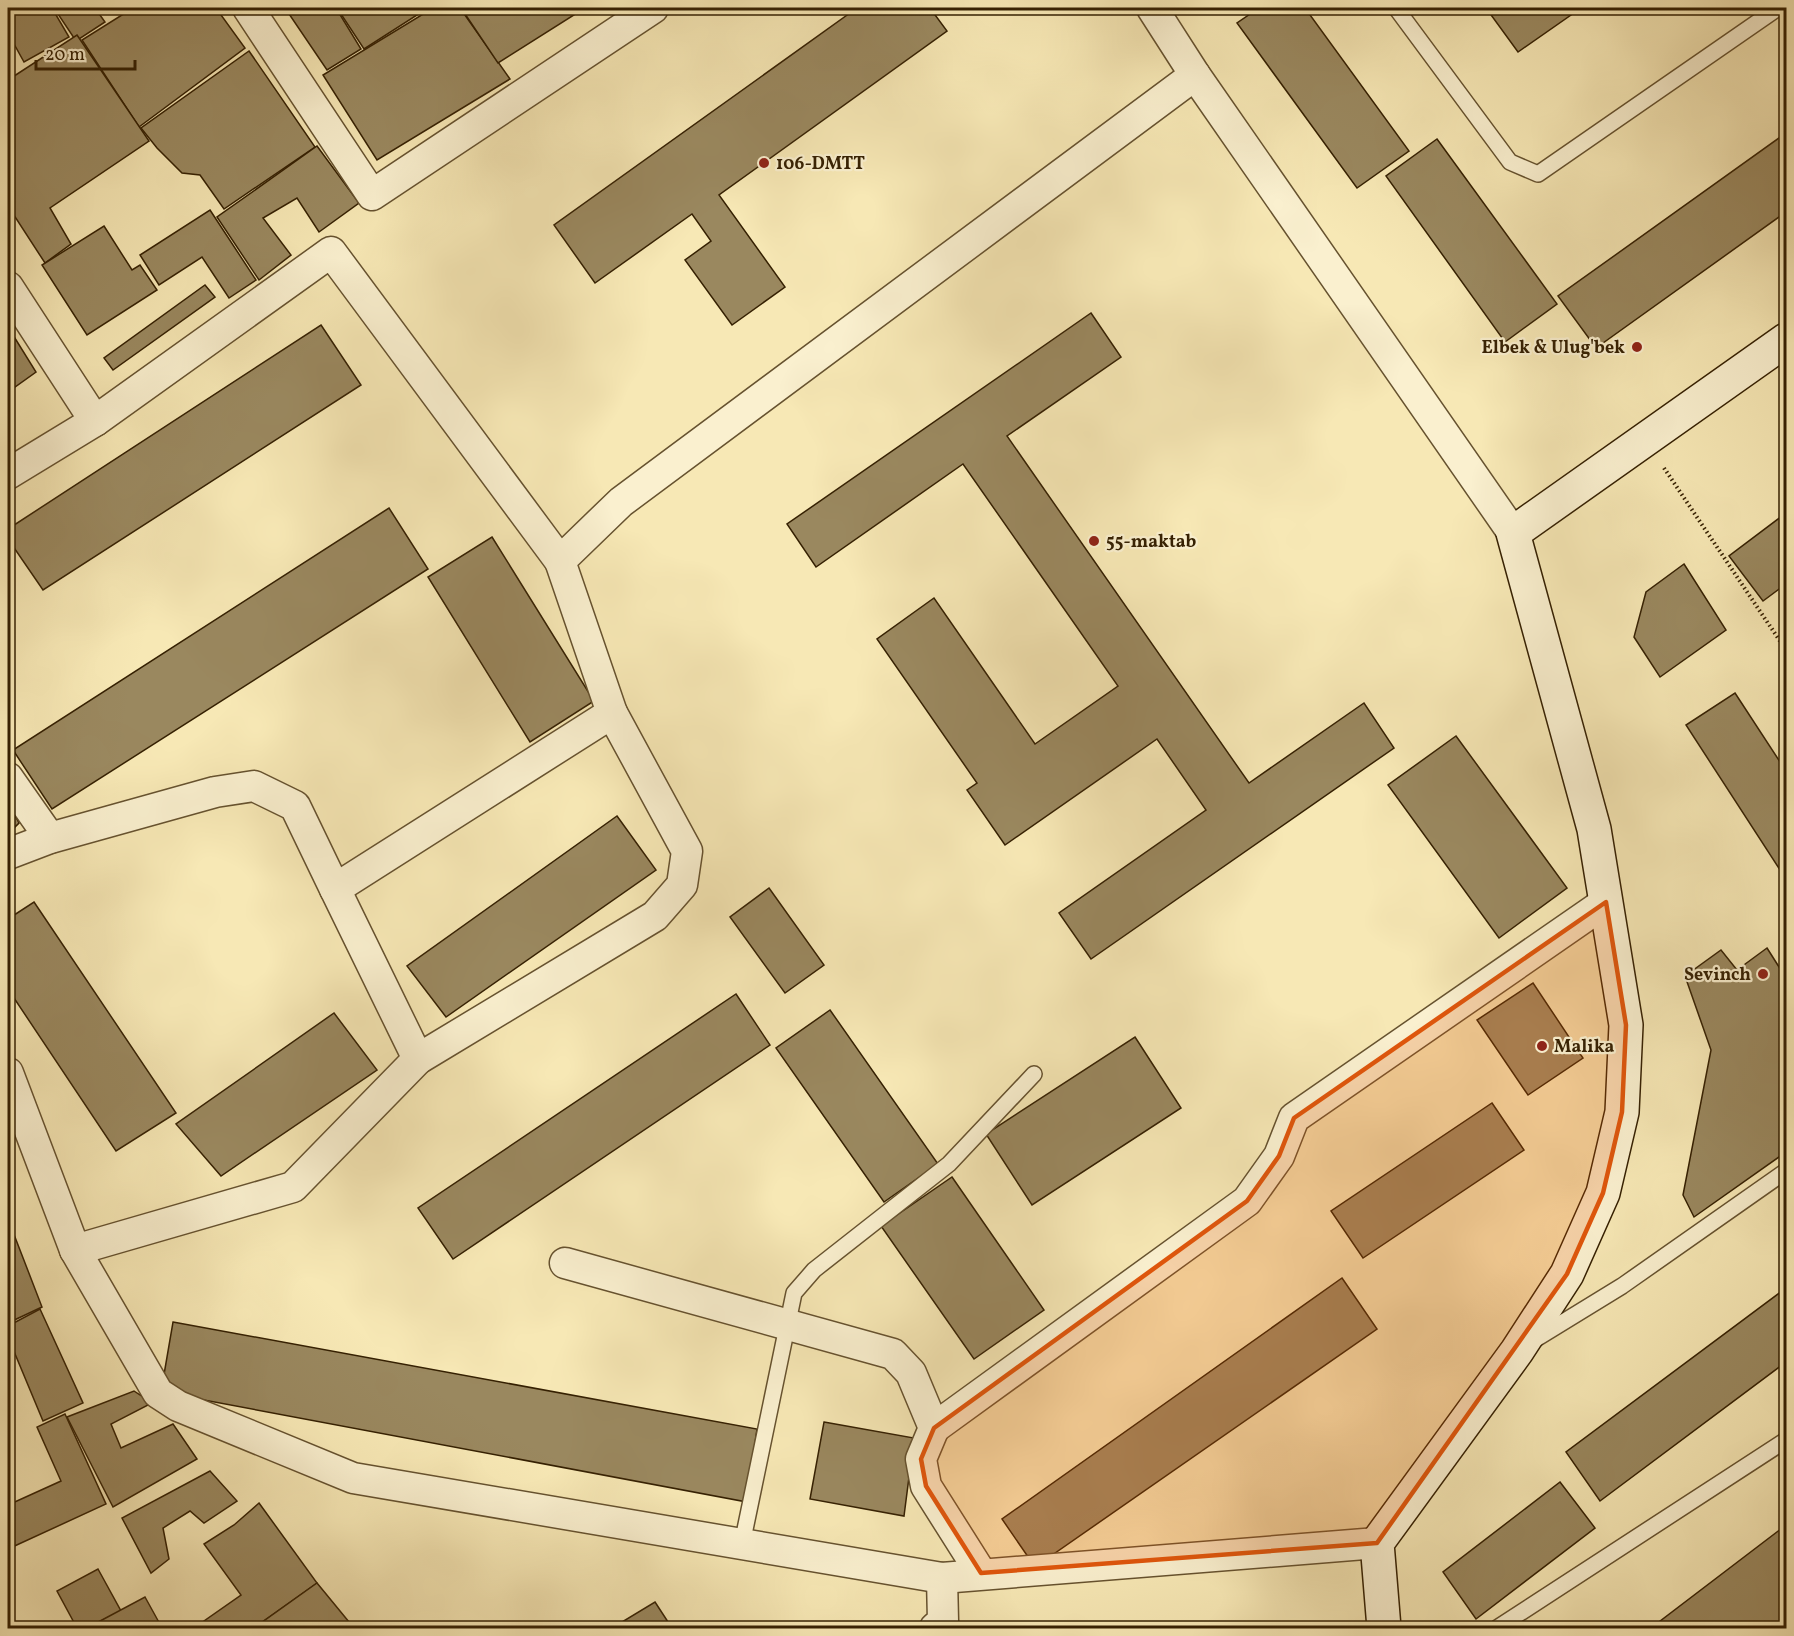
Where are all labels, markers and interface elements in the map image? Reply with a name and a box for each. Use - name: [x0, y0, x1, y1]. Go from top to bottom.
- scale bar: [36, 33, 135, 71]
- text: 20 m: [45, 43, 85, 68]
- place label: 106-DMTT: [776, 152, 865, 177]
- marker: 106-DMTT: [757, 156, 771, 170]
- place label: Elbek & Ulug'bek: [1482, 336, 1625, 361]
- marker: Elbek & Ulug'bek: [1630, 340, 1644, 354]
- place label: 55-maktab: [1106, 530, 1197, 555]
- marker: 55-maktab: [1087, 534, 1101, 548]
- place label: Sevinch: [1684, 963, 1751, 988]
- marker: Sevinch: [1756, 967, 1770, 981]
- place label: Malika: [1554, 1035, 1615, 1060]
- marker: Malika: [1535, 1039, 1549, 1053]

